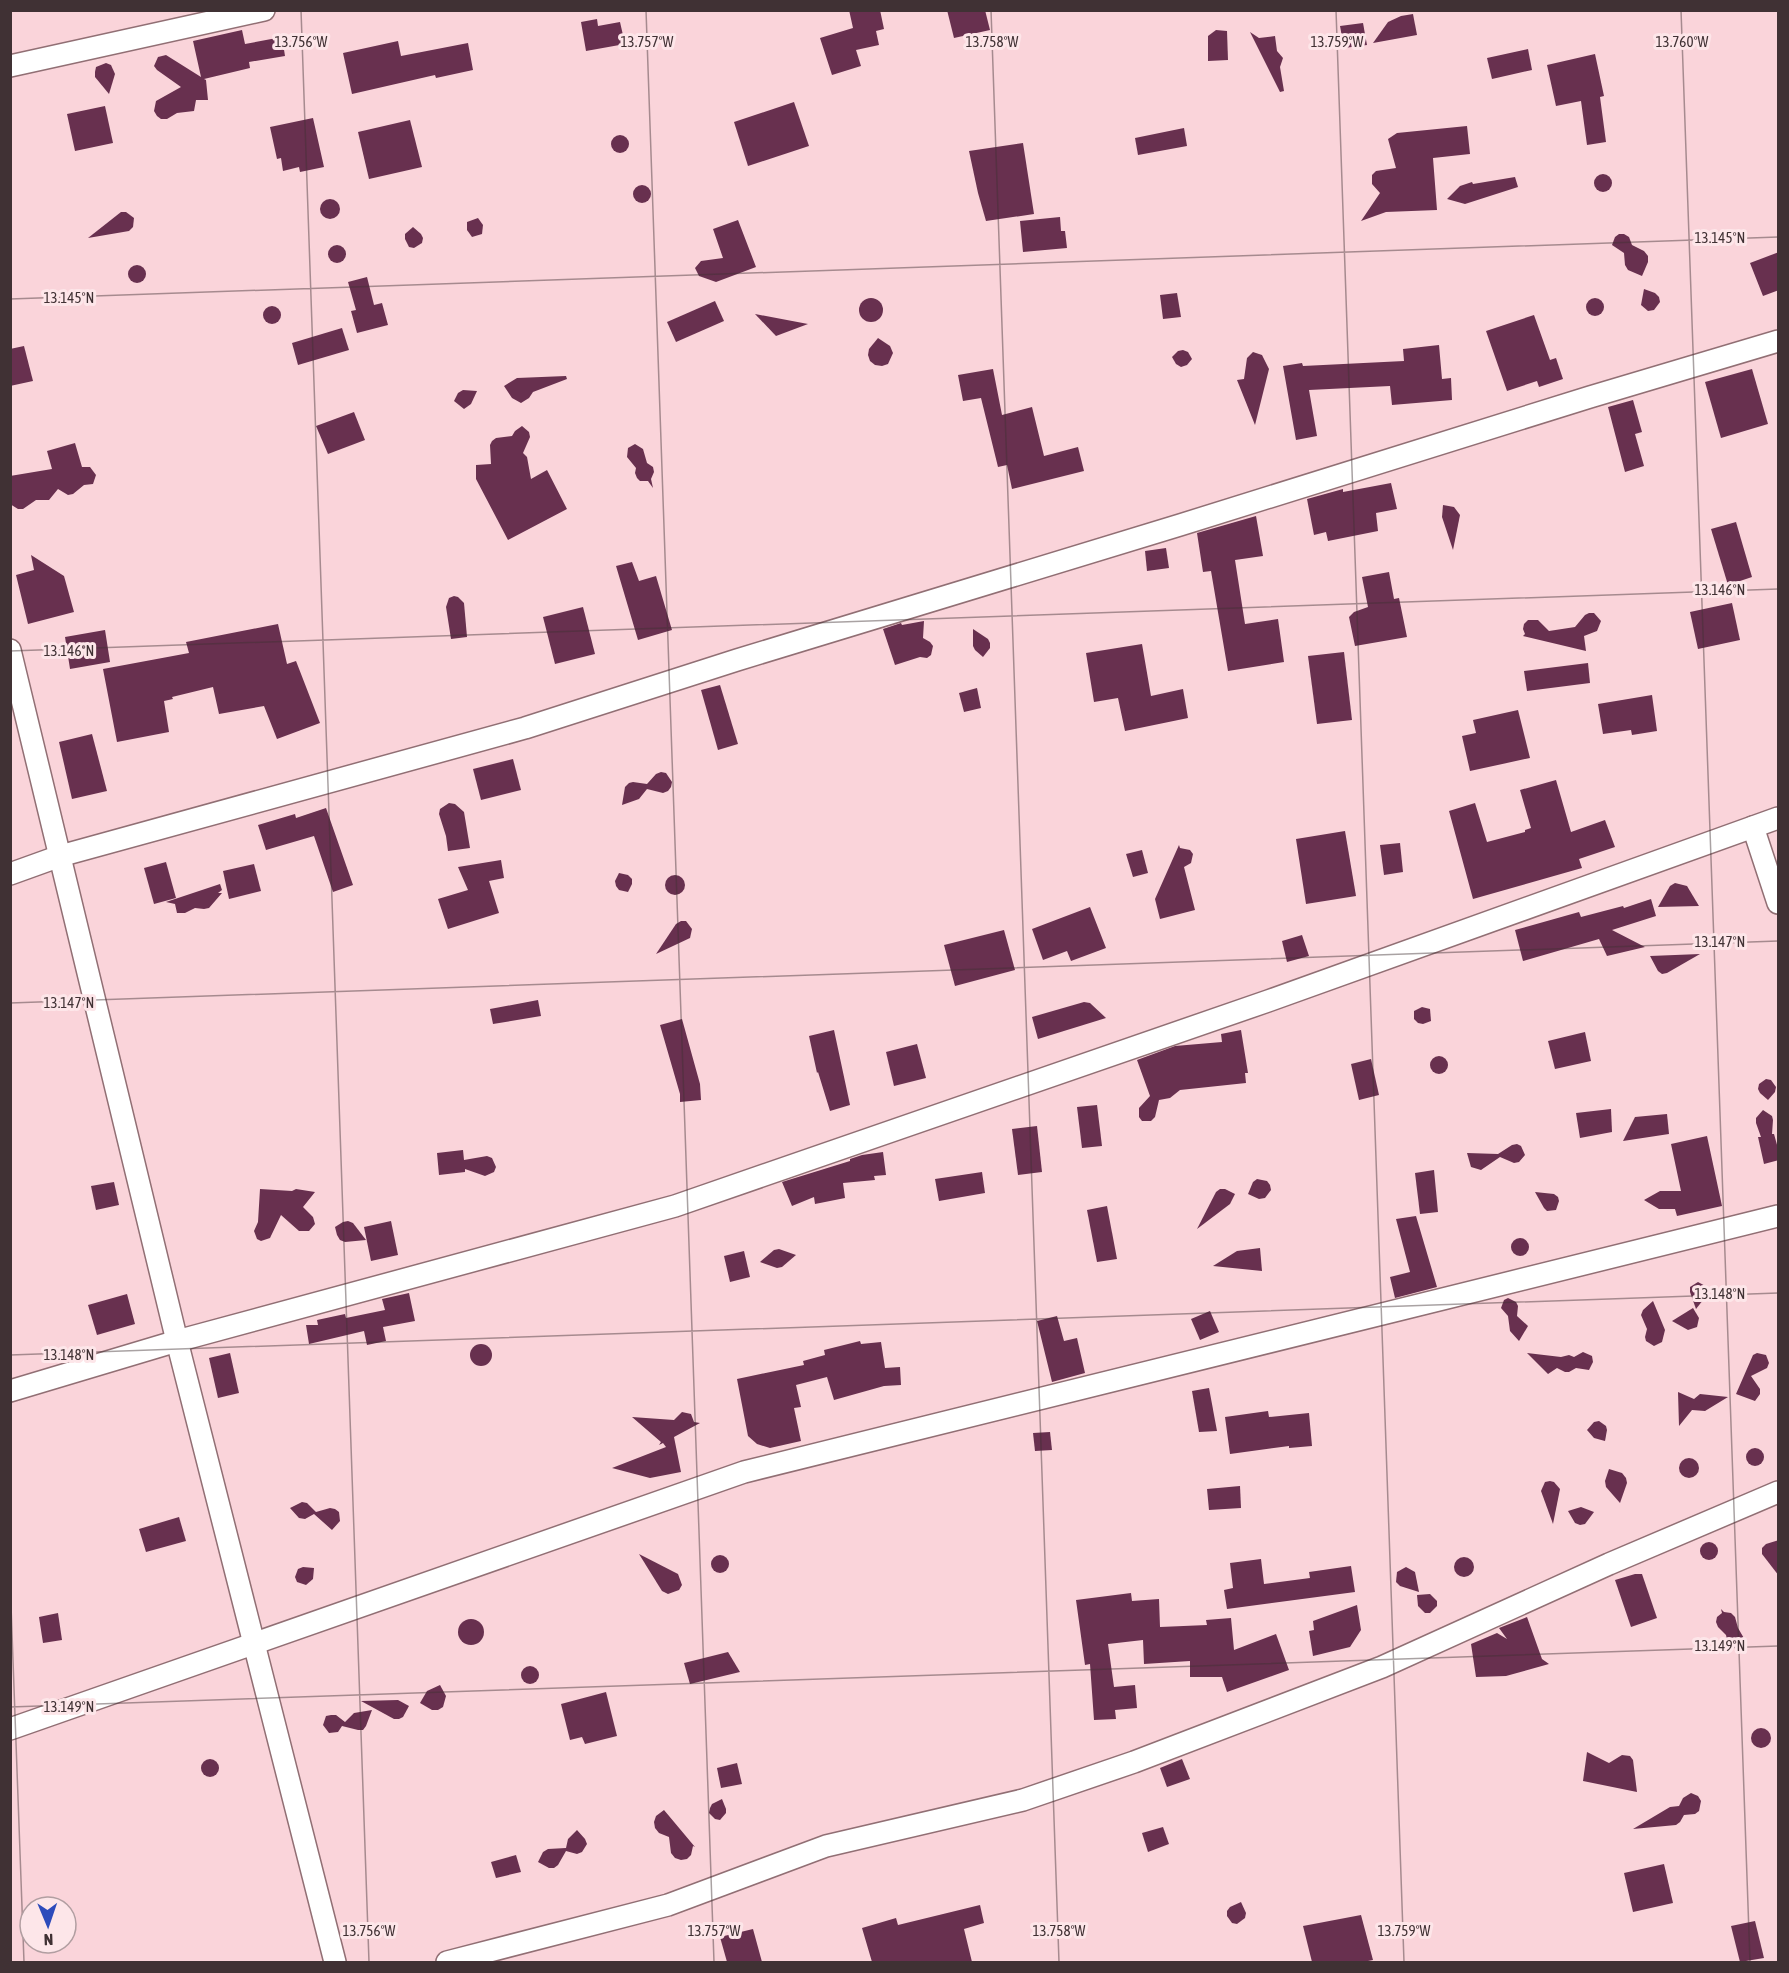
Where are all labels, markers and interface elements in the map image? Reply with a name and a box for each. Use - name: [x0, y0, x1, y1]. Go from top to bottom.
- text: 13.756°W: [275, 33, 328, 50]
- text: 13.757°W: [621, 33, 674, 50]
- text: 13.758°W: [966, 33, 1019, 50]
- text: 13.759°W: [1311, 33, 1364, 50]
- text: 13.760°W: [1656, 33, 1709, 50]
- text: 13.145°N: [1695, 229, 1745, 246]
- text: 13.145°N: [44, 289, 94, 306]
- text: 13.146°N: [1695, 581, 1745, 598]
- text: 13.146°N: [44, 642, 94, 659]
- text: 13.147°N: [1695, 933, 1745, 950]
- text: 13.147°N: [44, 994, 94, 1011]
- text: 13.148°N: [1695, 1285, 1745, 1302]
- text: 13.148°N: [44, 1346, 94, 1363]
- text: 13.149°N: [1695, 1637, 1745, 1654]
- text: 13.149°N: [44, 1698, 94, 1715]
- north arrow: [18, 1895, 78, 1955]
- text: 13.756°W: [343, 1922, 396, 1939]
- text: 13.757°W: [688, 1922, 741, 1939]
- text: 13.758°W: [1033, 1922, 1086, 1939]
- text: 13.759°W: [1378, 1922, 1431, 1939]
- text: N: [43, 1931, 54, 1949]

